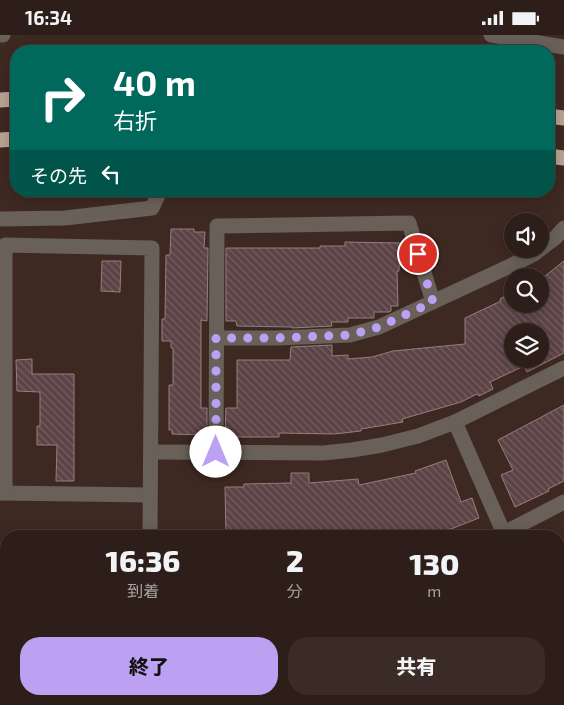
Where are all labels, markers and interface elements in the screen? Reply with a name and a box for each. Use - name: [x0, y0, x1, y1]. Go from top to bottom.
- text: 16:34: [25, 6, 72, 29]
- text: 40 m: [113, 61, 196, 103]
- icon: right: [30, 65, 95, 130]
- text: 右折: [113, 107, 157, 133]
- icon: left: [97, 160, 125, 188]
- text: その先: [30, 164, 87, 187]
- map controls: [504, 213, 549, 368]
- button: sound: [504, 213, 549, 258]
- pin: [397, 233, 439, 275]
- icon: arrive: [404, 240, 432, 268]
- button: search: [504, 268, 549, 313]
- button: layers: [504, 323, 549, 368]
- position arrow: [189, 425, 241, 477]
- text: 16:36: [106, 542, 180, 578]
- text: 2: [286, 542, 304, 578]
- text: 130: [409, 545, 459, 581]
- text: 到着: [127, 581, 159, 600]
- text: 分: [287, 581, 303, 600]
- text: m: [427, 581, 441, 600]
- button: 終了: [20, 637, 278, 695]
- button: 共有: [288, 637, 545, 695]

